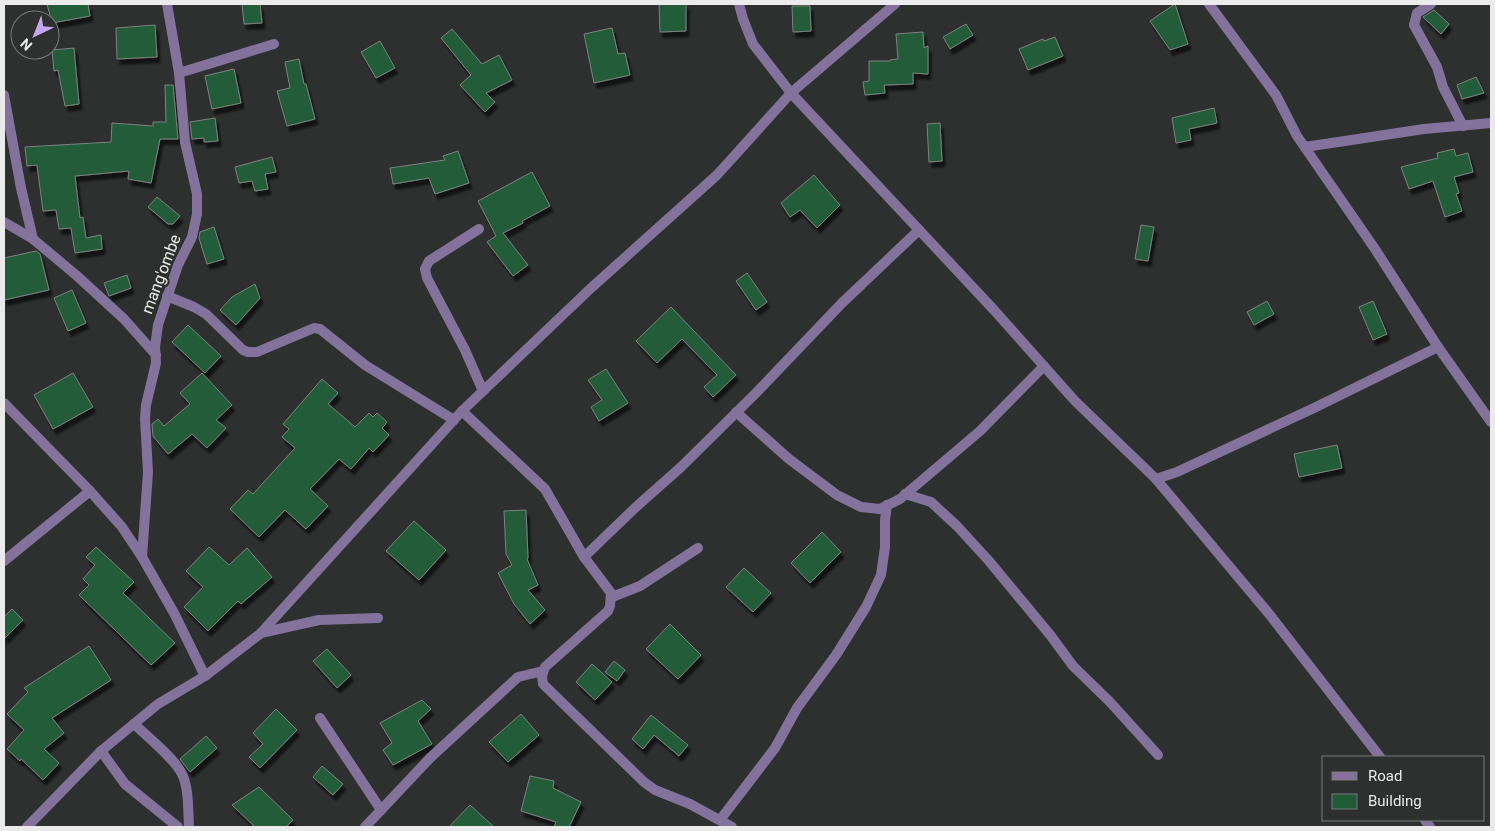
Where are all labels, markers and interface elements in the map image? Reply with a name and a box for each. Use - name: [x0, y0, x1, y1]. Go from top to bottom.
- north arrow: [10, 10, 60, 60]
- text: N: [17, 35, 35, 54]
- street label: mang'ombe: [137, 232, 185, 316]
- legend: [1322, 756, 1485, 821]
- text: Road: [1368, 767, 1402, 785]
- text: Building: [1368, 792, 1422, 810]

